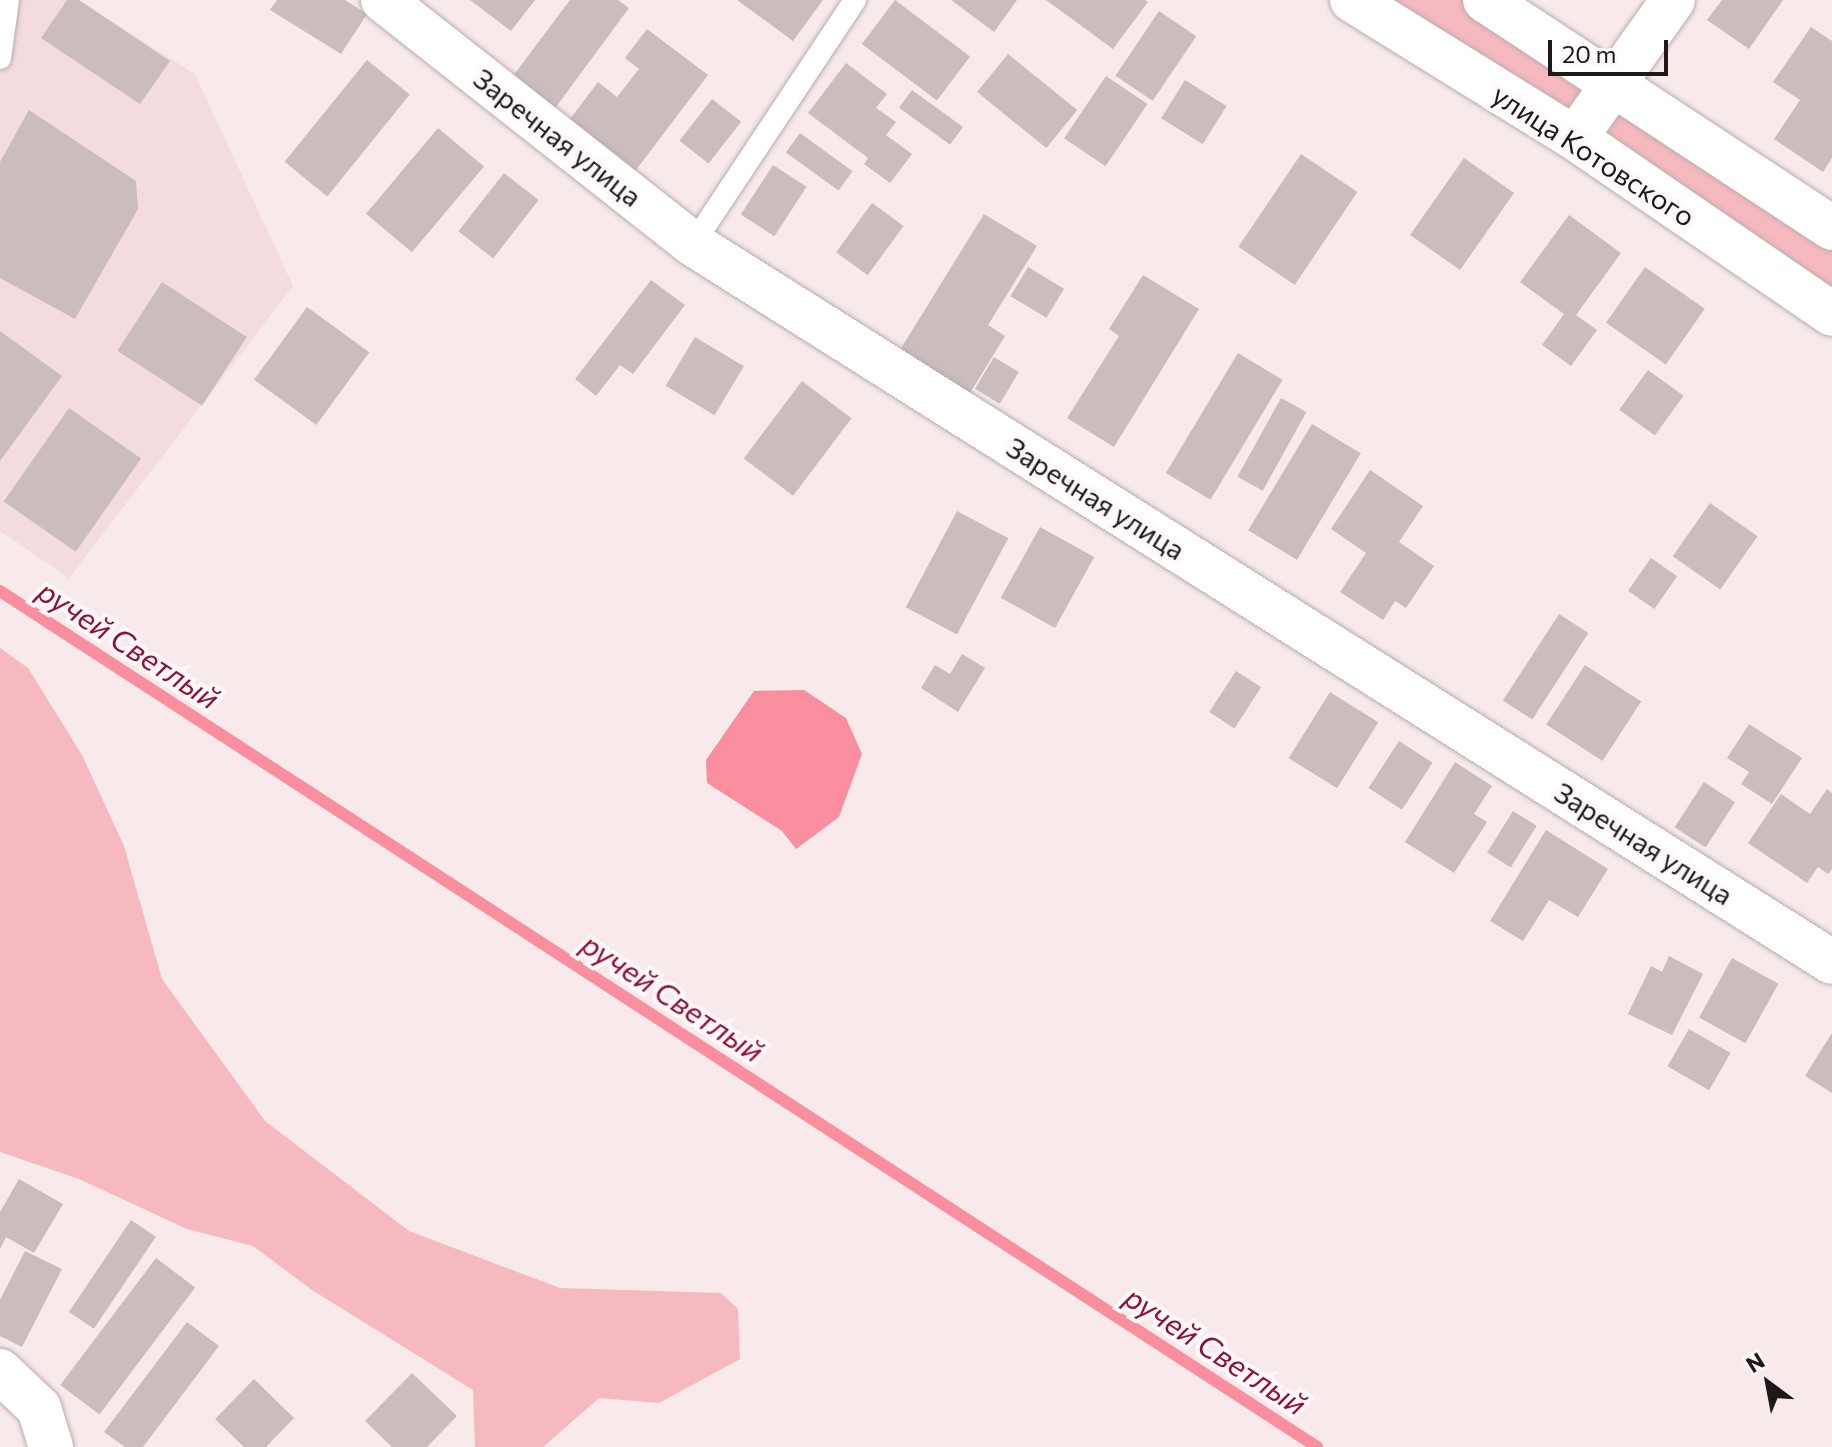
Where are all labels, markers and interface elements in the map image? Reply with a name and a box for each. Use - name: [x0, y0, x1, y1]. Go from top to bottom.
- scale bar: [1552, 24, 1672, 74]
- text: 20 m: [1562, 39, 1616, 68]
- street label: Заречная улица: [467, 61, 649, 213]
- street label: улица Котовского: [1486, 77, 1702, 233]
- street label: Заречная улица: [1001, 430, 1191, 566]
- water label: ручей Светлый: [32, 572, 226, 716]
- street label: Заречная улица: [1549, 775, 1739, 911]
- water label: ручей Светлый: [576, 925, 770, 1069]
- water label: ручей Светлый: [1119, 1278, 1313, 1422]
- north arrow: [1728, 1343, 1808, 1423]
- text: N: [1741, 1346, 1769, 1378]

